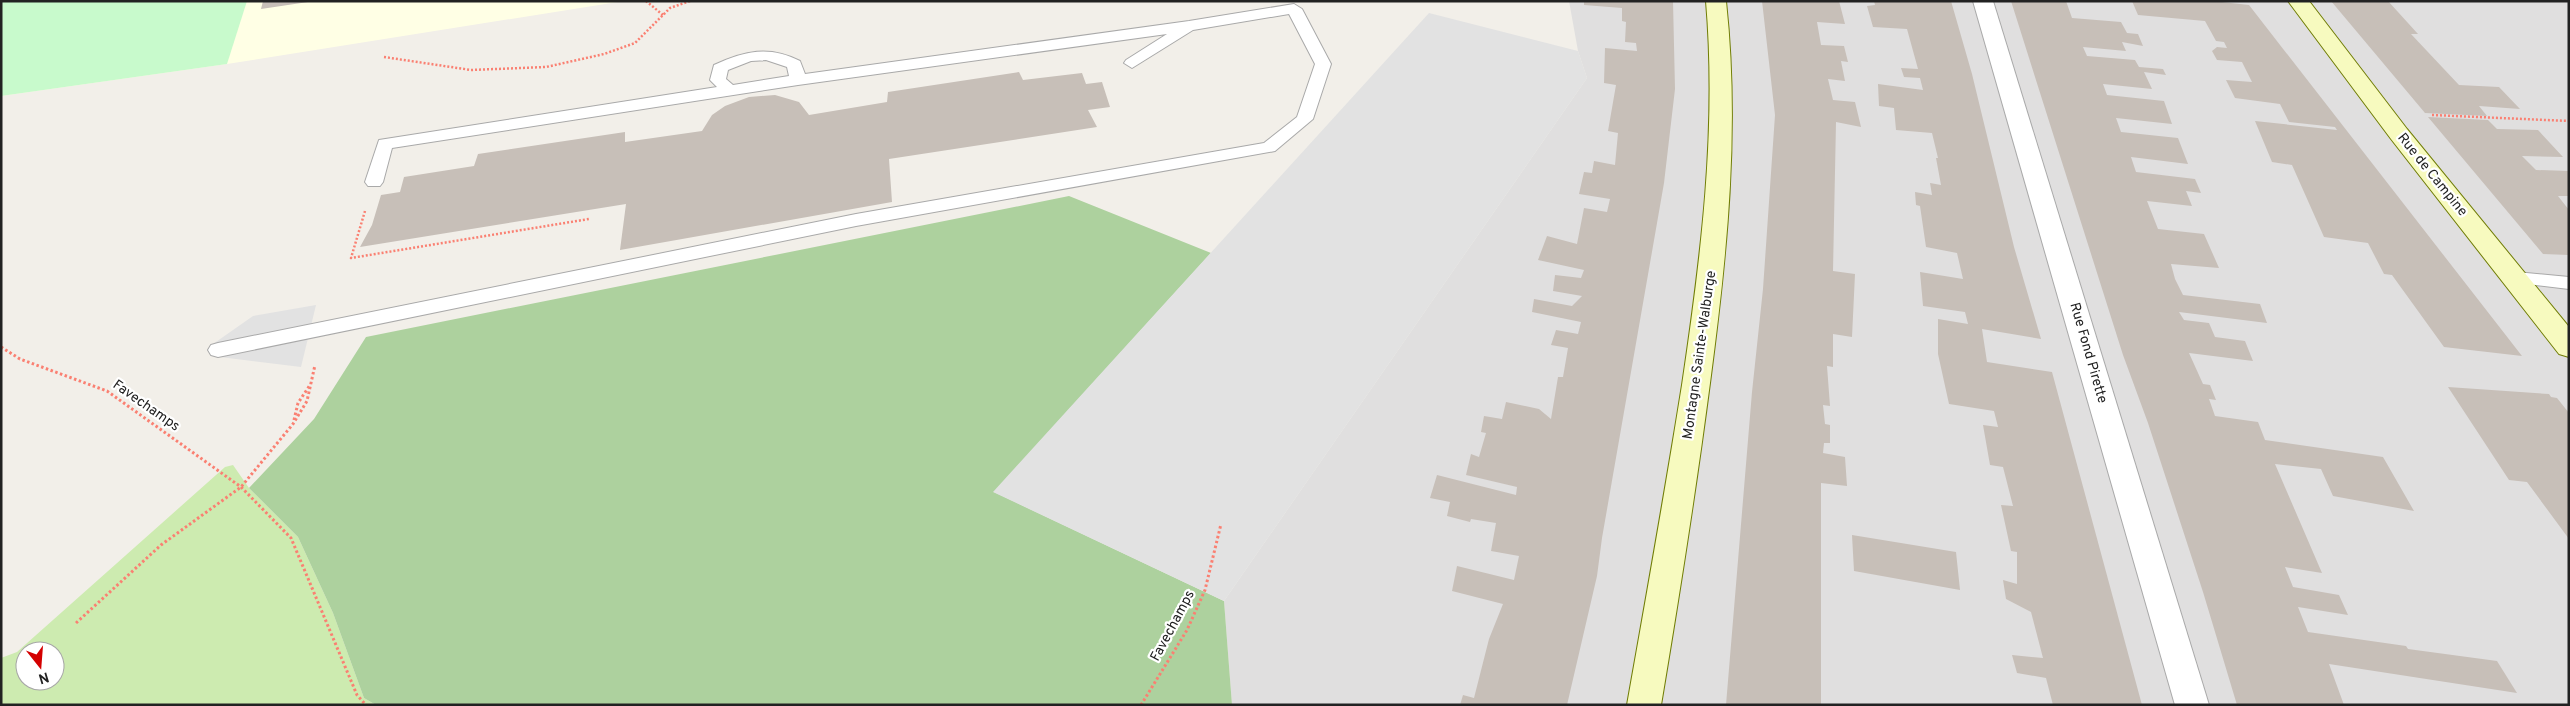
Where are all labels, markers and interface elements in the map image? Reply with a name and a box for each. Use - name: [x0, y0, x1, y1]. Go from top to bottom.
- street label: Rue de Campine: [2393, 130, 2471, 220]
- street label: Montagne Sainte-Walburge: [1680, 270, 1720, 440]
- street label: Rue Fond Pirette: [2065, 301, 2111, 405]
- street label: Favechamps: [109, 377, 183, 435]
- street label: Favechamps: [1147, 588, 1199, 664]
- north arrow: [15, 641, 65, 691]
- text: N: [36, 667, 51, 687]

